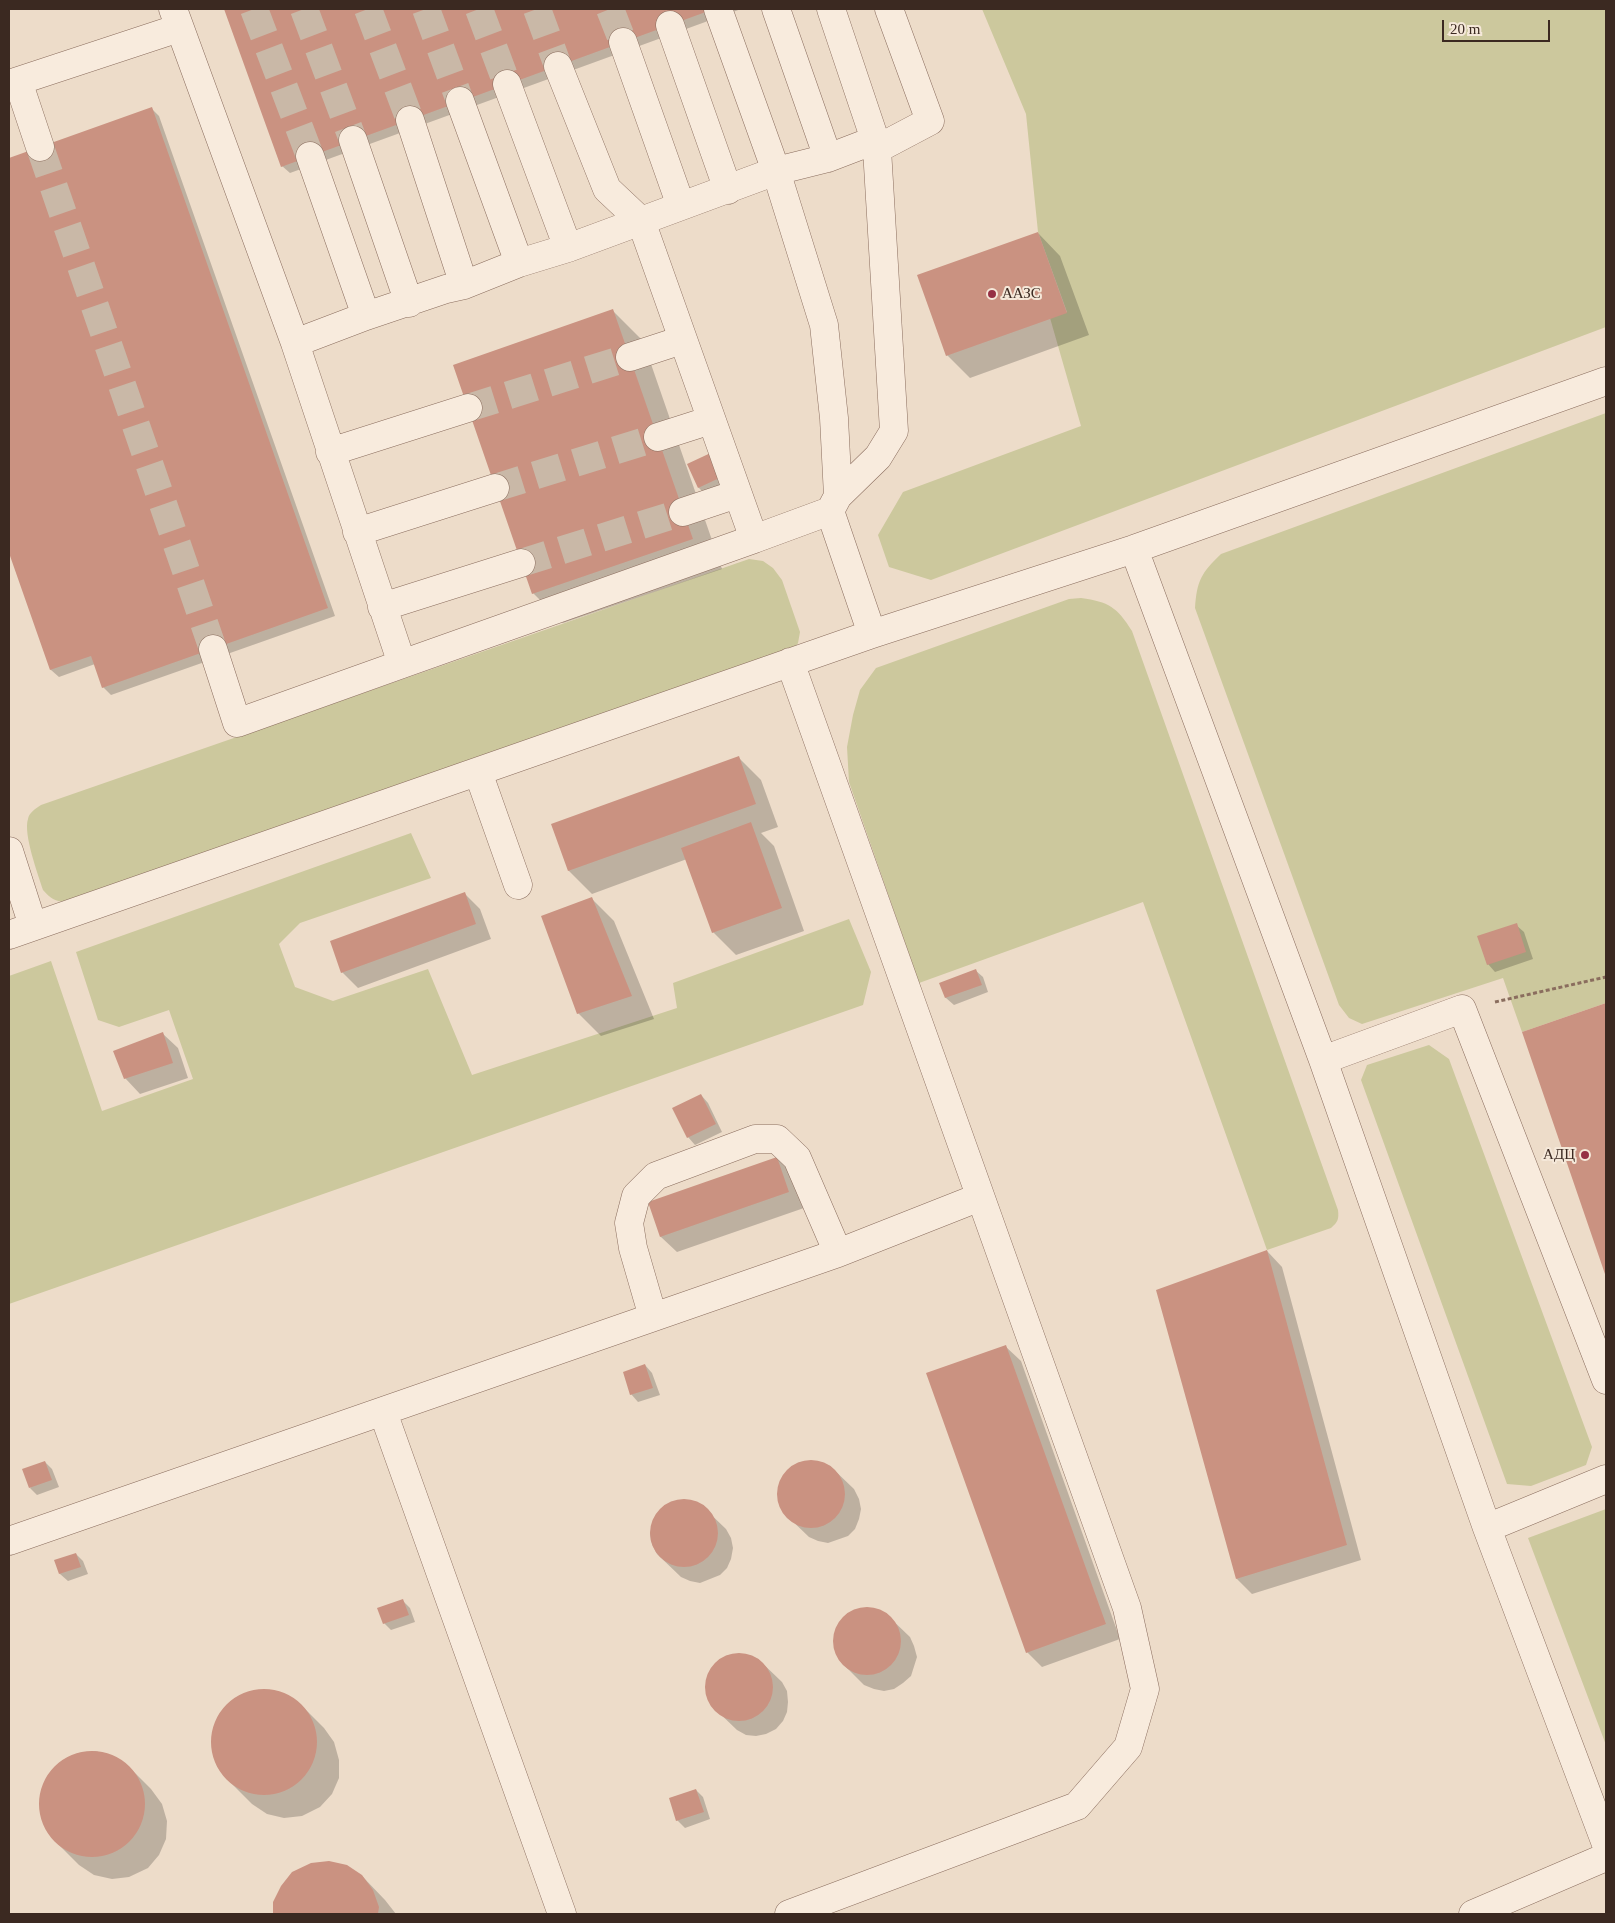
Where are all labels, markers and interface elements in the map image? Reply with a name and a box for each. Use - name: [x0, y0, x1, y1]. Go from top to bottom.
- scale bar: [1445, 10, 1552, 42]
- text: 20 m: [1450, 21, 1480, 37]
- place label: ААЗС: [1002, 285, 1041, 303]
- marker: ААЗС: [986, 288, 998, 300]
- place label: АДЦ: [1543, 1146, 1575, 1164]
- marker: АДЦ: [1579, 1149, 1591, 1161]

